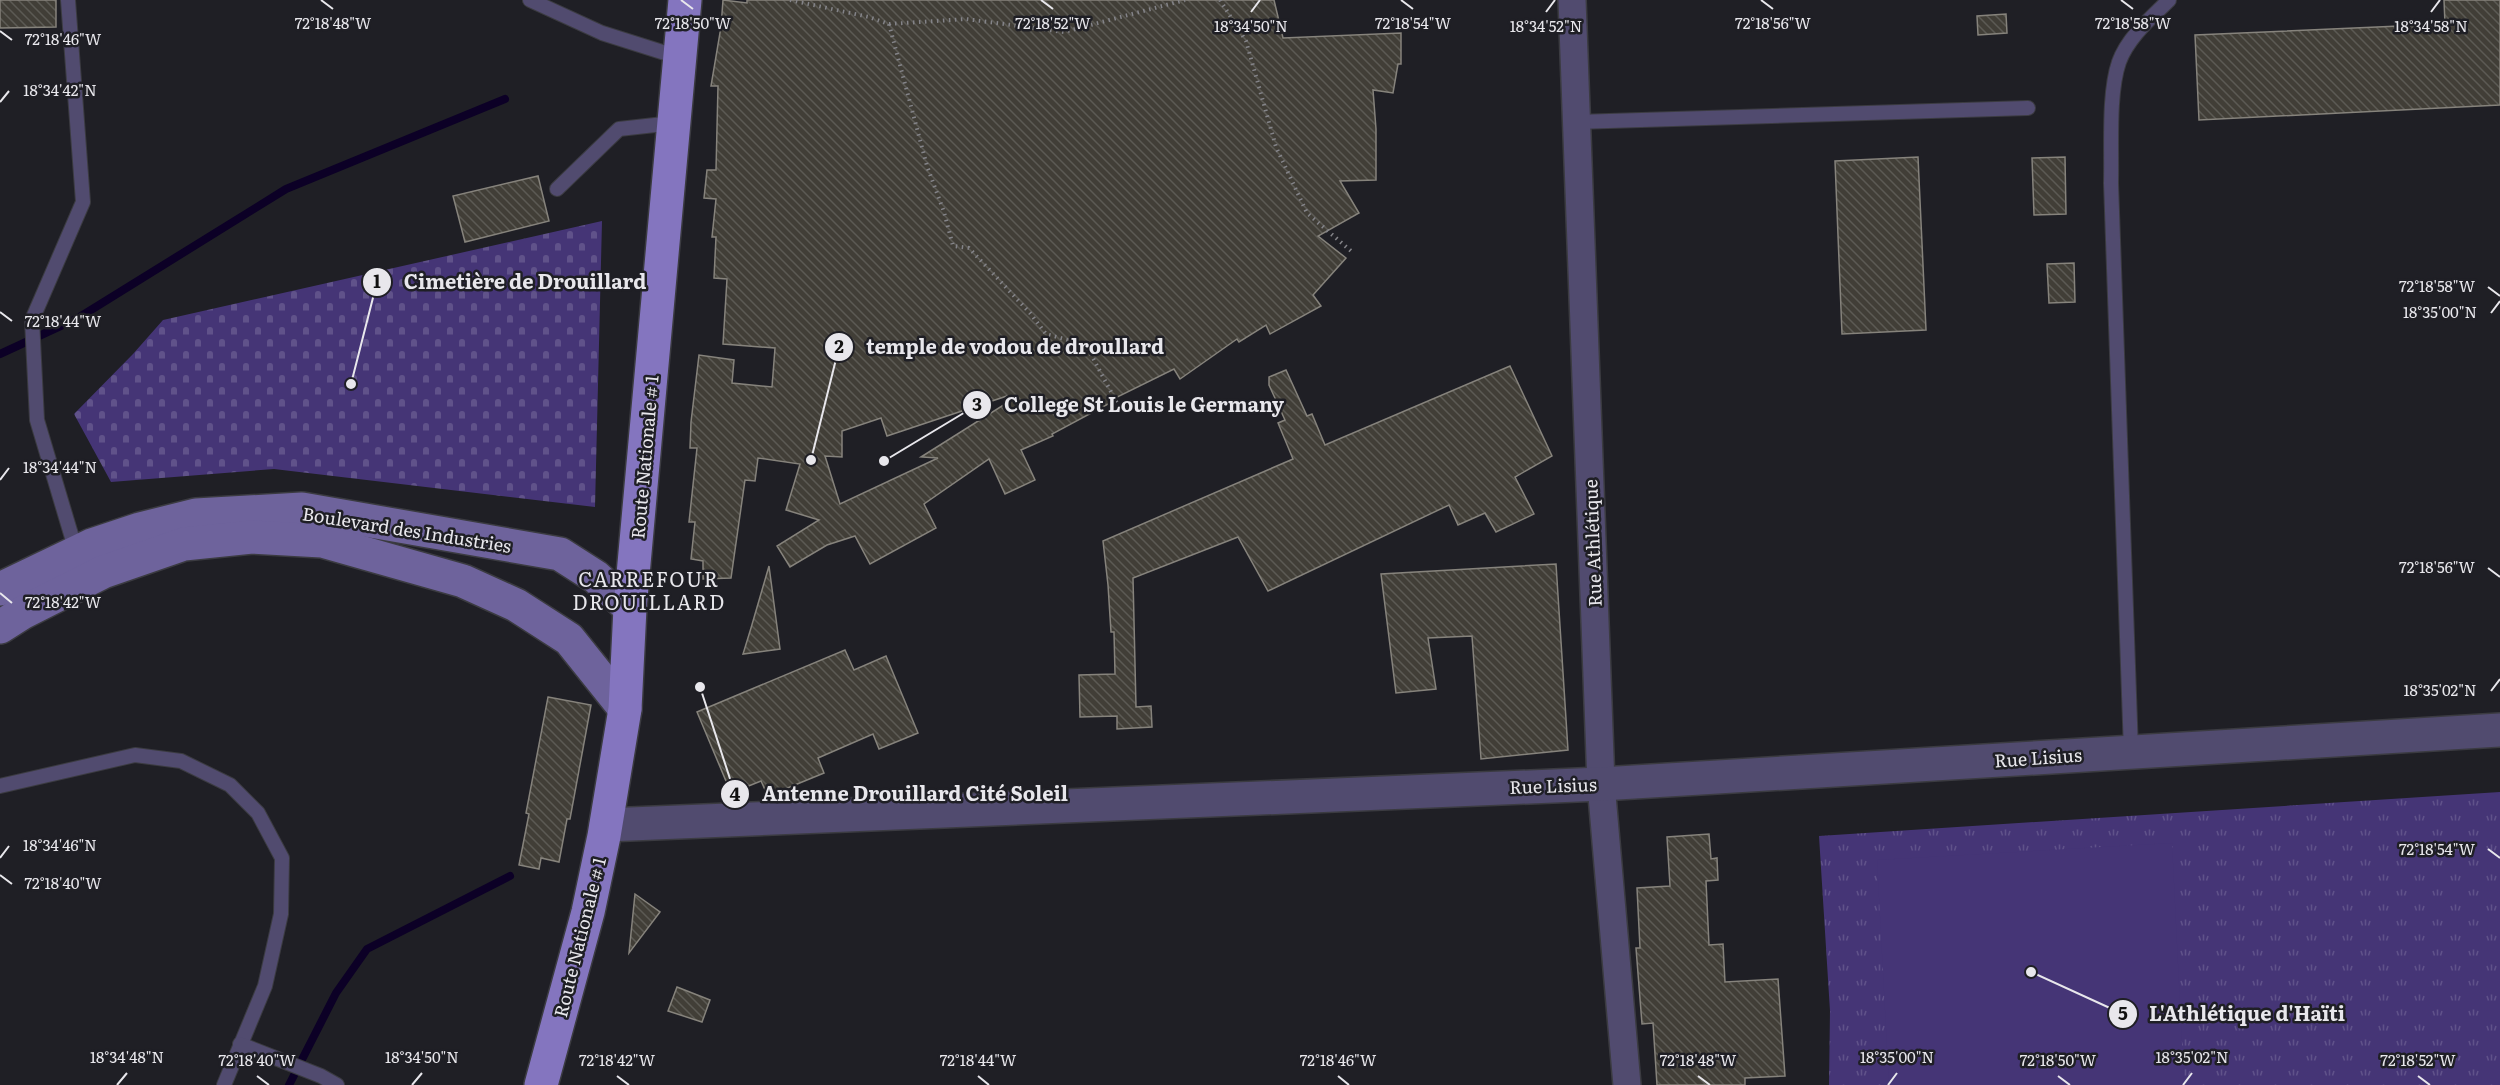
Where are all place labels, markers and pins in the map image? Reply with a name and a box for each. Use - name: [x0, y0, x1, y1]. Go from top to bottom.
- callout: Cimetière de Drouillard: [362, 263, 658, 301]
- callout: temple de vodou de droullard: [824, 328, 1176, 366]
- callout: College St Louis le Germany: [962, 386, 1296, 424]
- callout: Antenne Drouillard Cité Soleil: [720, 775, 1080, 813]
- callout: L'Athlétique d'Haïti: [2108, 995, 2357, 1033]

